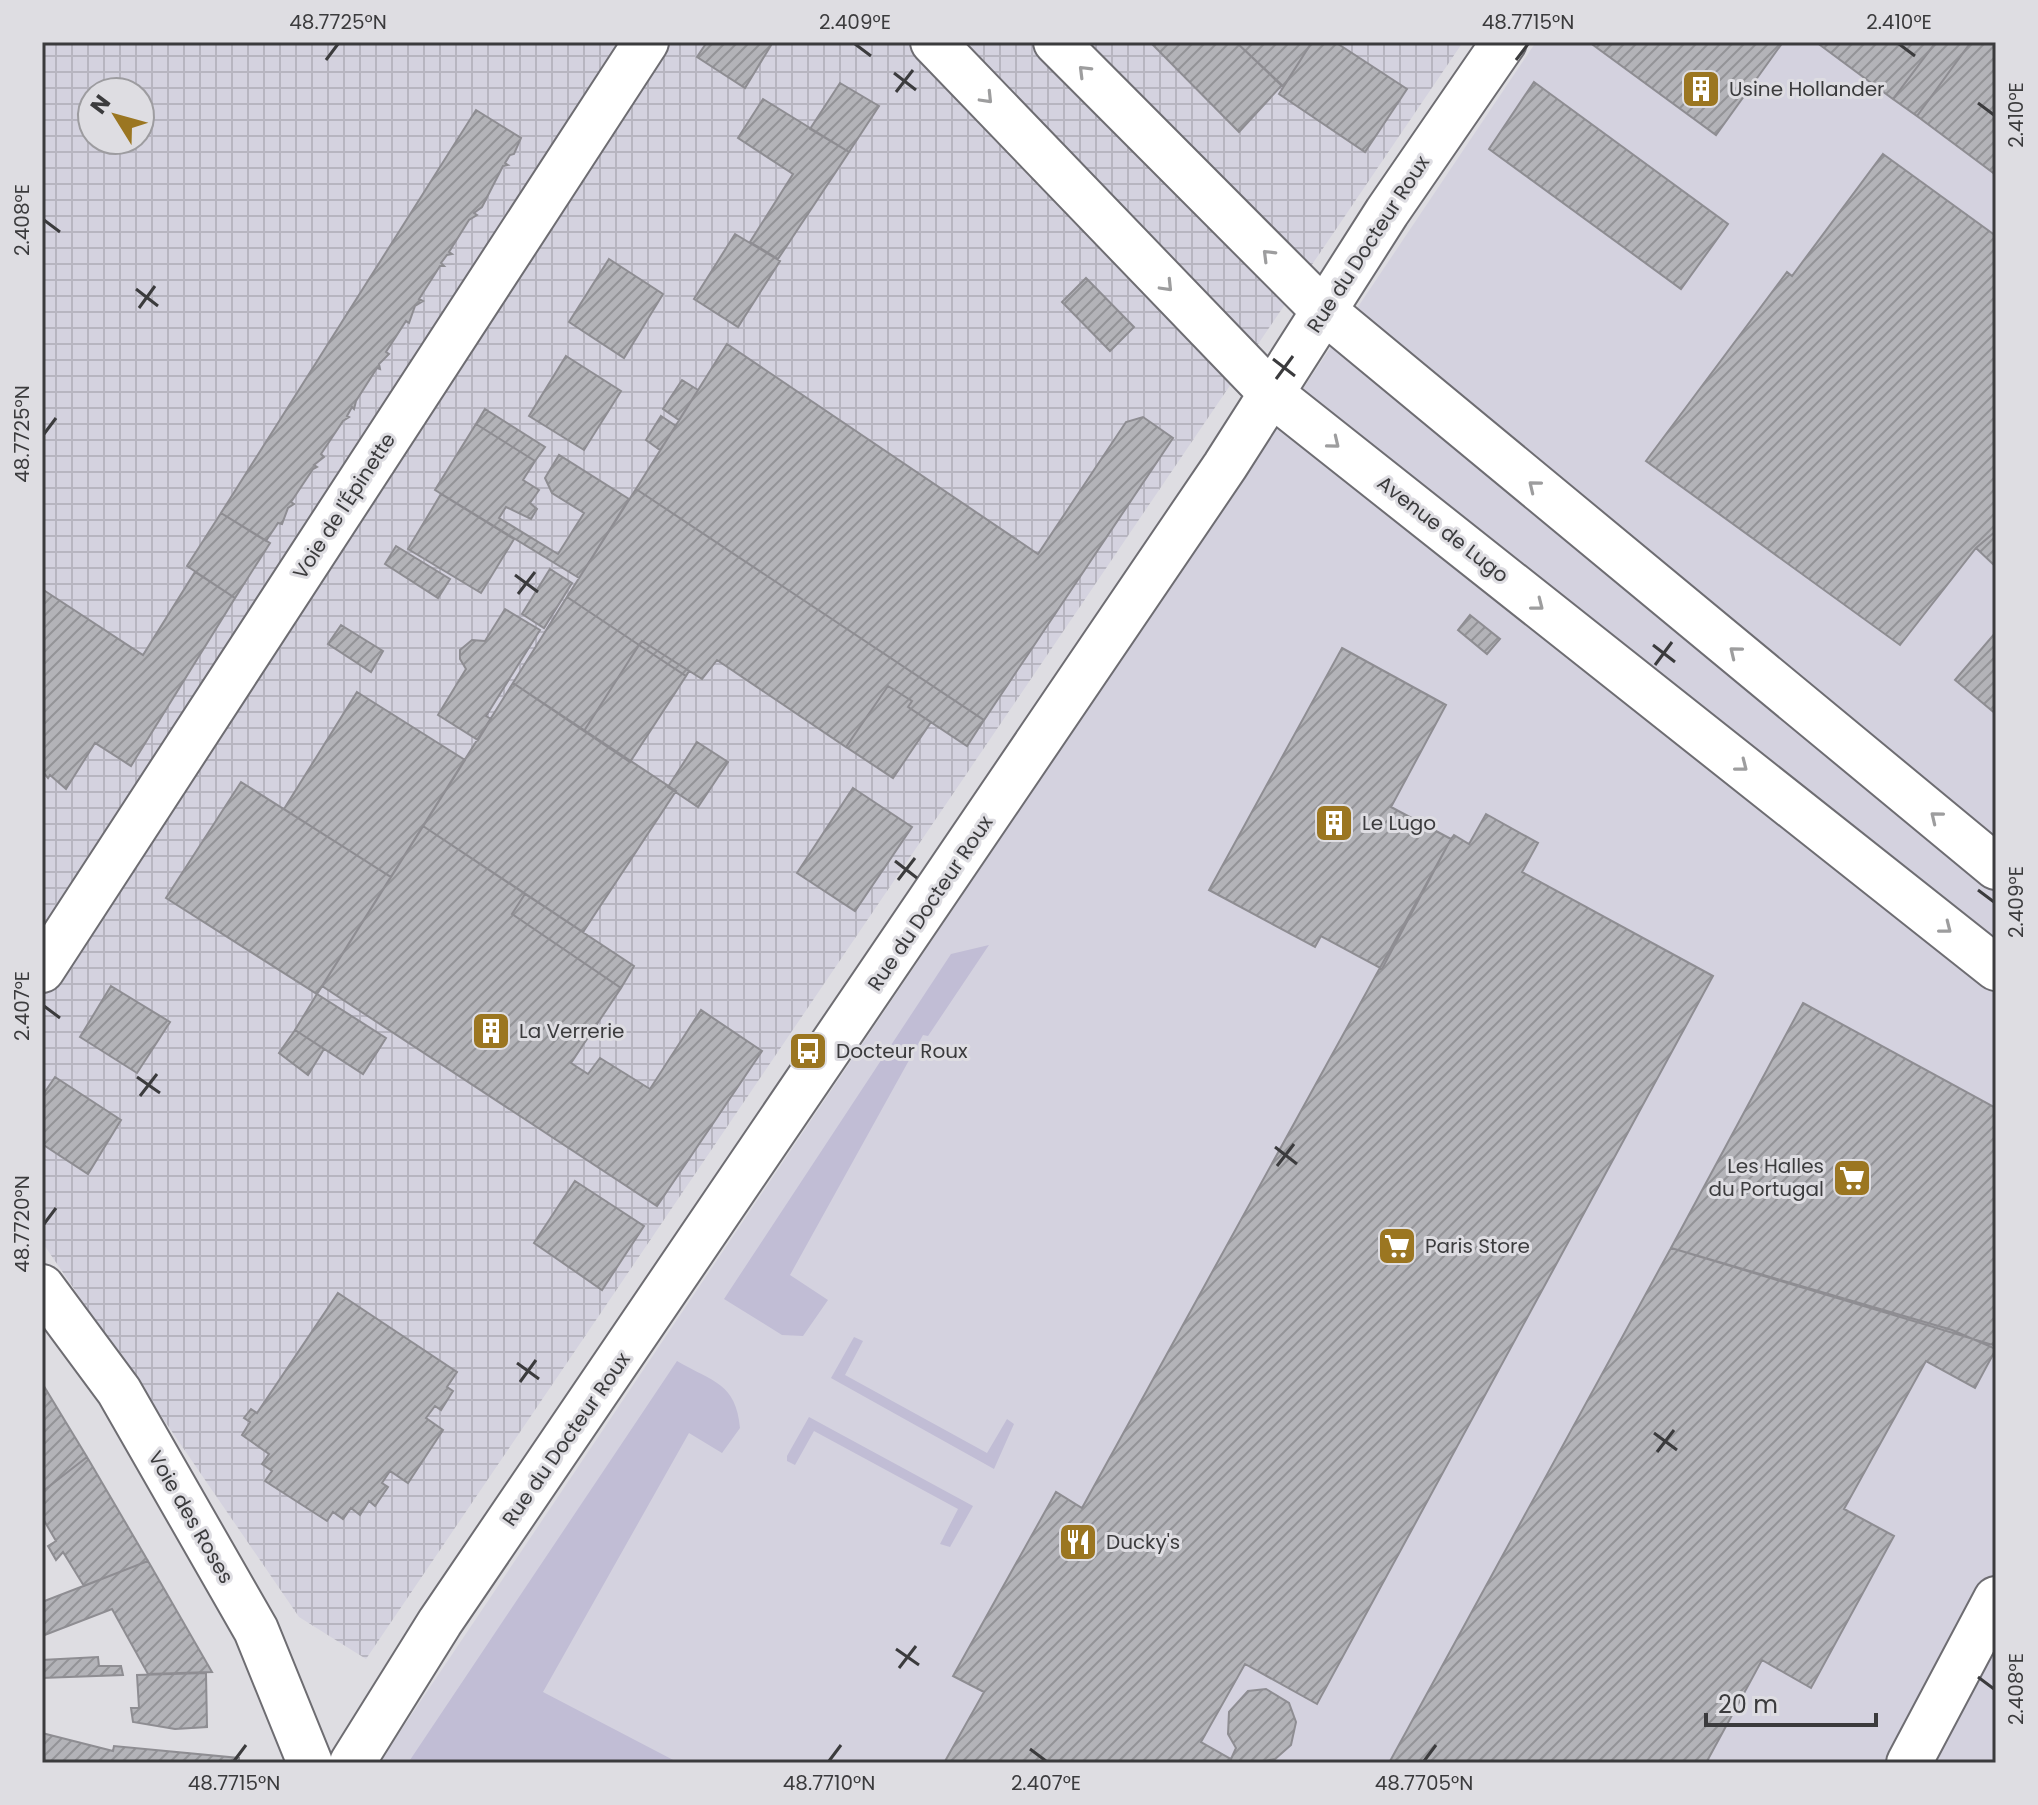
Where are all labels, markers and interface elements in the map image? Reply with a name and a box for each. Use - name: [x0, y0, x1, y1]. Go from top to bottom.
- text: 48.7725°N: [289, 8, 387, 36]
- text: 2.409°E: [819, 8, 891, 36]
- text: 48.7715°N: [1482, 8, 1574, 36]
- text: 2.410°E: [1866, 8, 1932, 36]
- one-way arrow: [1079, 66, 1093, 80]
- building icon: Usine Hollander: [1680, 68, 1722, 110]
- place label: Usine Hollander: [1729, 75, 1885, 103]
- north arrow: [76, 76, 156, 156]
- text: 2.410°E: [2002, 82, 2030, 148]
- text: N: [83, 88, 118, 120]
- one-way arrow: [978, 89, 992, 103]
- street label: Rue du Docteur Roux: [1300, 150, 1436, 338]
- text: 2.408°E: [8, 184, 36, 256]
- one-way arrow: [1263, 250, 1277, 264]
- one-way arrow: [1158, 276, 1172, 291]
- text: 48.7725°N: [8, 385, 36, 483]
- street label: Voie de l'Épinette: [286, 427, 402, 585]
- one-way arrow: [1325, 433, 1339, 448]
- street label: Avenue de Lugo: [1372, 469, 1514, 589]
- one-way arrow: [1529, 482, 1544, 496]
- one-way arrow: [1529, 595, 1544, 609]
- one-way arrow: [1730, 647, 1744, 662]
- one-way arrow: [1733, 757, 1748, 771]
- building icon: Le Lugo: [1313, 802, 1355, 844]
- street label: Rue du Docteur Roux: [861, 809, 999, 996]
- place label: Le Lugo: [1362, 809, 1436, 837]
- one-way arrow: [1931, 812, 1945, 827]
- text: 2.409°E: [2002, 866, 2030, 938]
- one-way arrow: [1936, 918, 1951, 932]
- text: 2.407°E: [8, 971, 36, 1041]
- building icon: La Verrerie: [470, 1010, 512, 1052]
- place label: La Verrerie: [519, 1017, 625, 1045]
- bus stop icon: Docteur Roux: [787, 1030, 829, 1072]
- place label: Docteur Roux: [836, 1037, 968, 1065]
- place label: Les Halles du Portugal: [1708, 1152, 1824, 1203]
- supermarket icon: Les Halles du Portugal: [1831, 1157, 1873, 1199]
- text: 48.7720°N: [8, 1175, 36, 1273]
- supermarket icon: Paris Store: [1376, 1225, 1418, 1267]
- place label: Paris Store: [1425, 1232, 1530, 1260]
- street label: Rue du Docteur Roux: [495, 1346, 637, 1531]
- street label: Voie des Roses: [142, 1446, 240, 1588]
- restaurant icon: Ducky's: [1057, 1521, 1099, 1563]
- place label: Ducky's: [1106, 1528, 1180, 1556]
- text: 2.408°E: [2002, 1653, 2030, 1725]
- scale bar: [1706, 1677, 1876, 1727]
- text: 20 m: [1718, 1688, 1778, 1721]
- text: 48.7715°N: [188, 1769, 280, 1797]
- text: 48.7710°N: [783, 1769, 875, 1797]
- text: 2.407°E: [1011, 1769, 1081, 1797]
- text: 48.7705°N: [1375, 1769, 1473, 1797]

